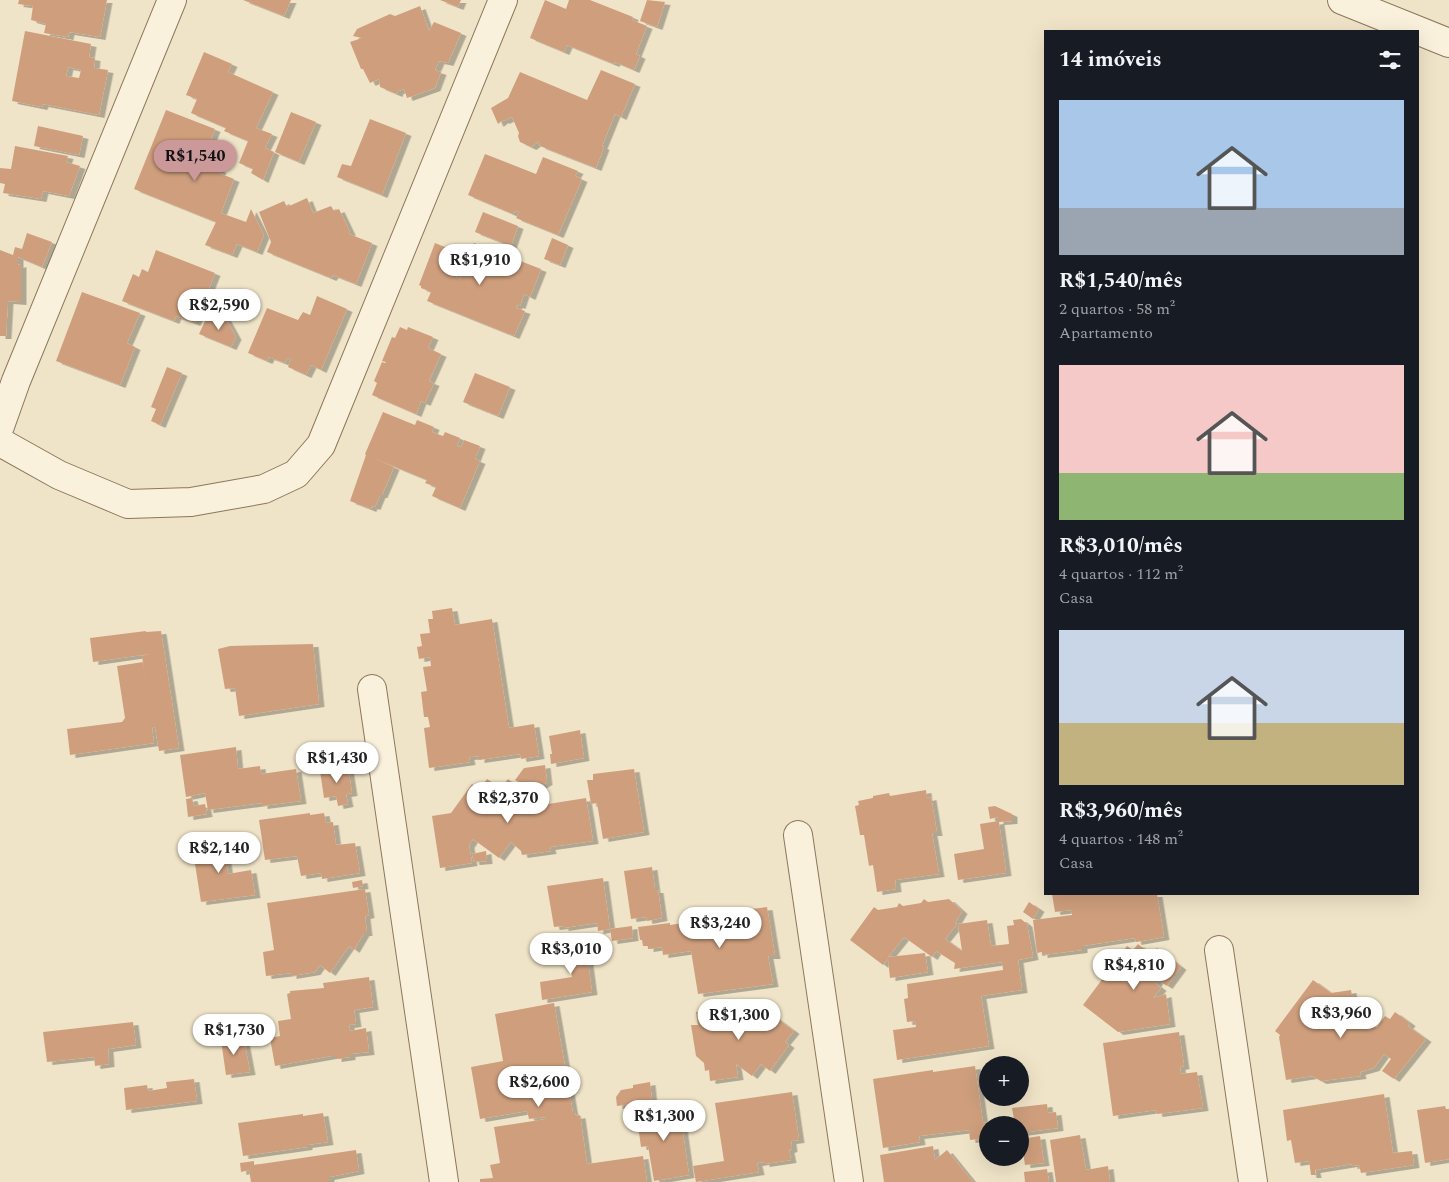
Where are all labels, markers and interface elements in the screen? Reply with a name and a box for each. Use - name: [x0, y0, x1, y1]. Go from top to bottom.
- text: 14 imóveis: [1059, 44, 1162, 76]
- icon: filters: [1376, 46, 1404, 74]
- icon: home: [1187, 133, 1277, 223]
- pin: R$1,540: [149, 140, 241, 182]
- text: R$1,540: [165, 144, 225, 168]
- pin: R$1,910: [434, 244, 526, 286]
- text: R$1,910: [450, 248, 510, 272]
- text: R$1,540/mês: [1059, 265, 1183, 297]
- pin: R$2,590: [173, 288, 265, 331]
- text: R$2,590: [189, 293, 249, 317]
- text: 2 quartos · 58 m²: [1059, 297, 1175, 321]
- text: Apartamento: [1059, 321, 1153, 345]
- icon: home: [1187, 398, 1277, 488]
- text: R$3,010/mês: [1059, 530, 1183, 562]
- text: 4 quartos · 112 m²: [1059, 562, 1183, 586]
- text: Casa: [1059, 586, 1093, 610]
- icon: home: [1187, 663, 1277, 753]
- pin: R$1,430: [291, 742, 383, 784]
- text: R$1,430: [307, 746, 367, 770]
- pin: R$2,370: [462, 782, 554, 824]
- text: R$2,370: [478, 786, 538, 810]
- text: R$3,960/mês: [1059, 795, 1183, 827]
- text: 4 quartos · 148 m²: [1059, 827, 1183, 851]
- pin: R$2,140: [173, 832, 265, 874]
- text: R$2,140: [189, 836, 249, 860]
- text: Casa: [1059, 851, 1093, 875]
- pin: R$3,240: [674, 906, 766, 949]
- text: R$3,240: [690, 911, 750, 935]
- pin: R$3,010: [525, 932, 617, 975]
- text: R$3,010: [541, 937, 601, 961]
- pin: R$4,810: [1088, 948, 1180, 991]
- text: R$4,810: [1104, 953, 1164, 977]
- pin: R$3,960: [1295, 996, 1387, 1039]
- pin: R$1,300: [693, 998, 785, 1041]
- text: R$3,960: [1311, 1001, 1371, 1025]
- text: R$1,300: [709, 1003, 769, 1027]
- pin: R$1,730: [188, 1014, 280, 1056]
- text: R$1,730: [204, 1018, 264, 1042]
- map controls: [979, 1056, 1029, 1166]
- button: +: [979, 1056, 1029, 1106]
- pin: R$2,600: [493, 1066, 585, 1108]
- text: R$2,600: [509, 1070, 569, 1094]
- pin: R$1,300: [618, 1100, 710, 1142]
- text: R$1,300: [634, 1104, 694, 1128]
- button: −: [979, 1116, 1029, 1166]

